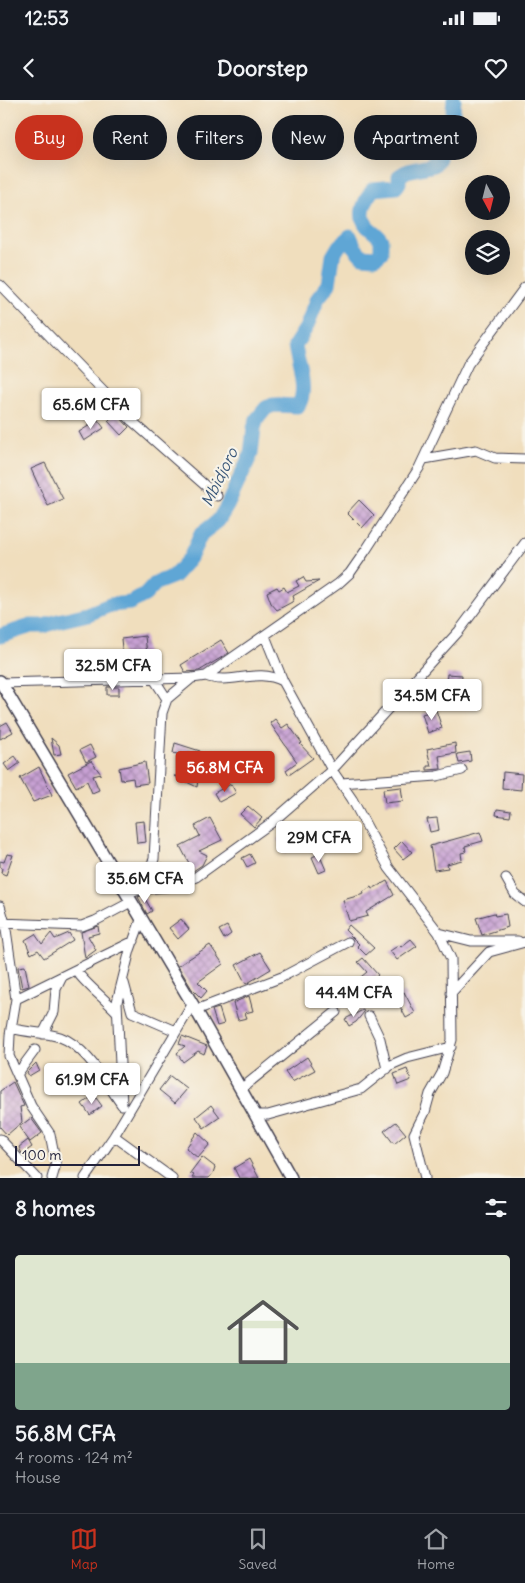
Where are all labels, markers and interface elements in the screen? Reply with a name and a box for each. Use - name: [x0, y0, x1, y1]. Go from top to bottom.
- text: 12:53: [25, 6, 69, 30]
- icon: back: [15, 54, 43, 82]
- text: Doorstep: [217, 54, 308, 82]
- icon: heart: [482, 54, 510, 82]
- chip: Buy: [15, 115, 83, 160]
- chip: Rent: [93, 115, 167, 160]
- chip: Filters: [177, 115, 262, 160]
- chip: New: [272, 115, 344, 160]
- chip: Apartment: [354, 115, 477, 160]
- north arrow: [465, 175, 510, 220]
- map controls: [465, 175, 510, 275]
- button: layers: [465, 230, 510, 275]
- pin: 65.6M CFA: [34, 388, 148, 430]
- text: 65.6M CFA: [53, 394, 129, 414]
- water label: Mbidjoro: [196, 444, 242, 510]
- pin: 32.5M CFA: [56, 648, 170, 691]
- text: 32.5M CFA: [75, 655, 151, 675]
- pin: 34.5M CFA: [375, 678, 489, 721]
- text: 34.5M CFA: [394, 685, 470, 705]
- pin: 56.8M CFA: [168, 750, 282, 793]
- text: 56.8M CFA: [187, 757, 263, 777]
- pin: 29M CFA: [273, 820, 365, 863]
- text: 29M CFA: [287, 827, 351, 847]
- pin: 35.6M CFA: [88, 862, 202, 904]
- text: 35.6M CFA: [107, 868, 183, 888]
- pin: 44.4M CFA: [297, 976, 411, 1018]
- text: 44.4M CFA: [316, 982, 392, 1002]
- pin: 61.9M CFA: [35, 1062, 149, 1105]
- text: 61.9M CFA: [55, 1069, 129, 1089]
- scale bar: [15, 1143, 140, 1166]
- text: 100 m: [22, 1146, 62, 1164]
- icon: filters: [482, 1194, 510, 1222]
- text: 8 homes: [15, 1195, 95, 1222]
- icon: home: [218, 1287, 308, 1377]
- text: 56.8M CFA: [15, 1420, 116, 1447]
- text: 4 rooms · 124 m²: [15, 1447, 133, 1467]
- text: House: [15, 1467, 61, 1487]
- tab: Map: [70, 1525, 98, 1573]
- tab: Saved: [238, 1525, 277, 1573]
- tab: Home: [417, 1525, 455, 1573]

